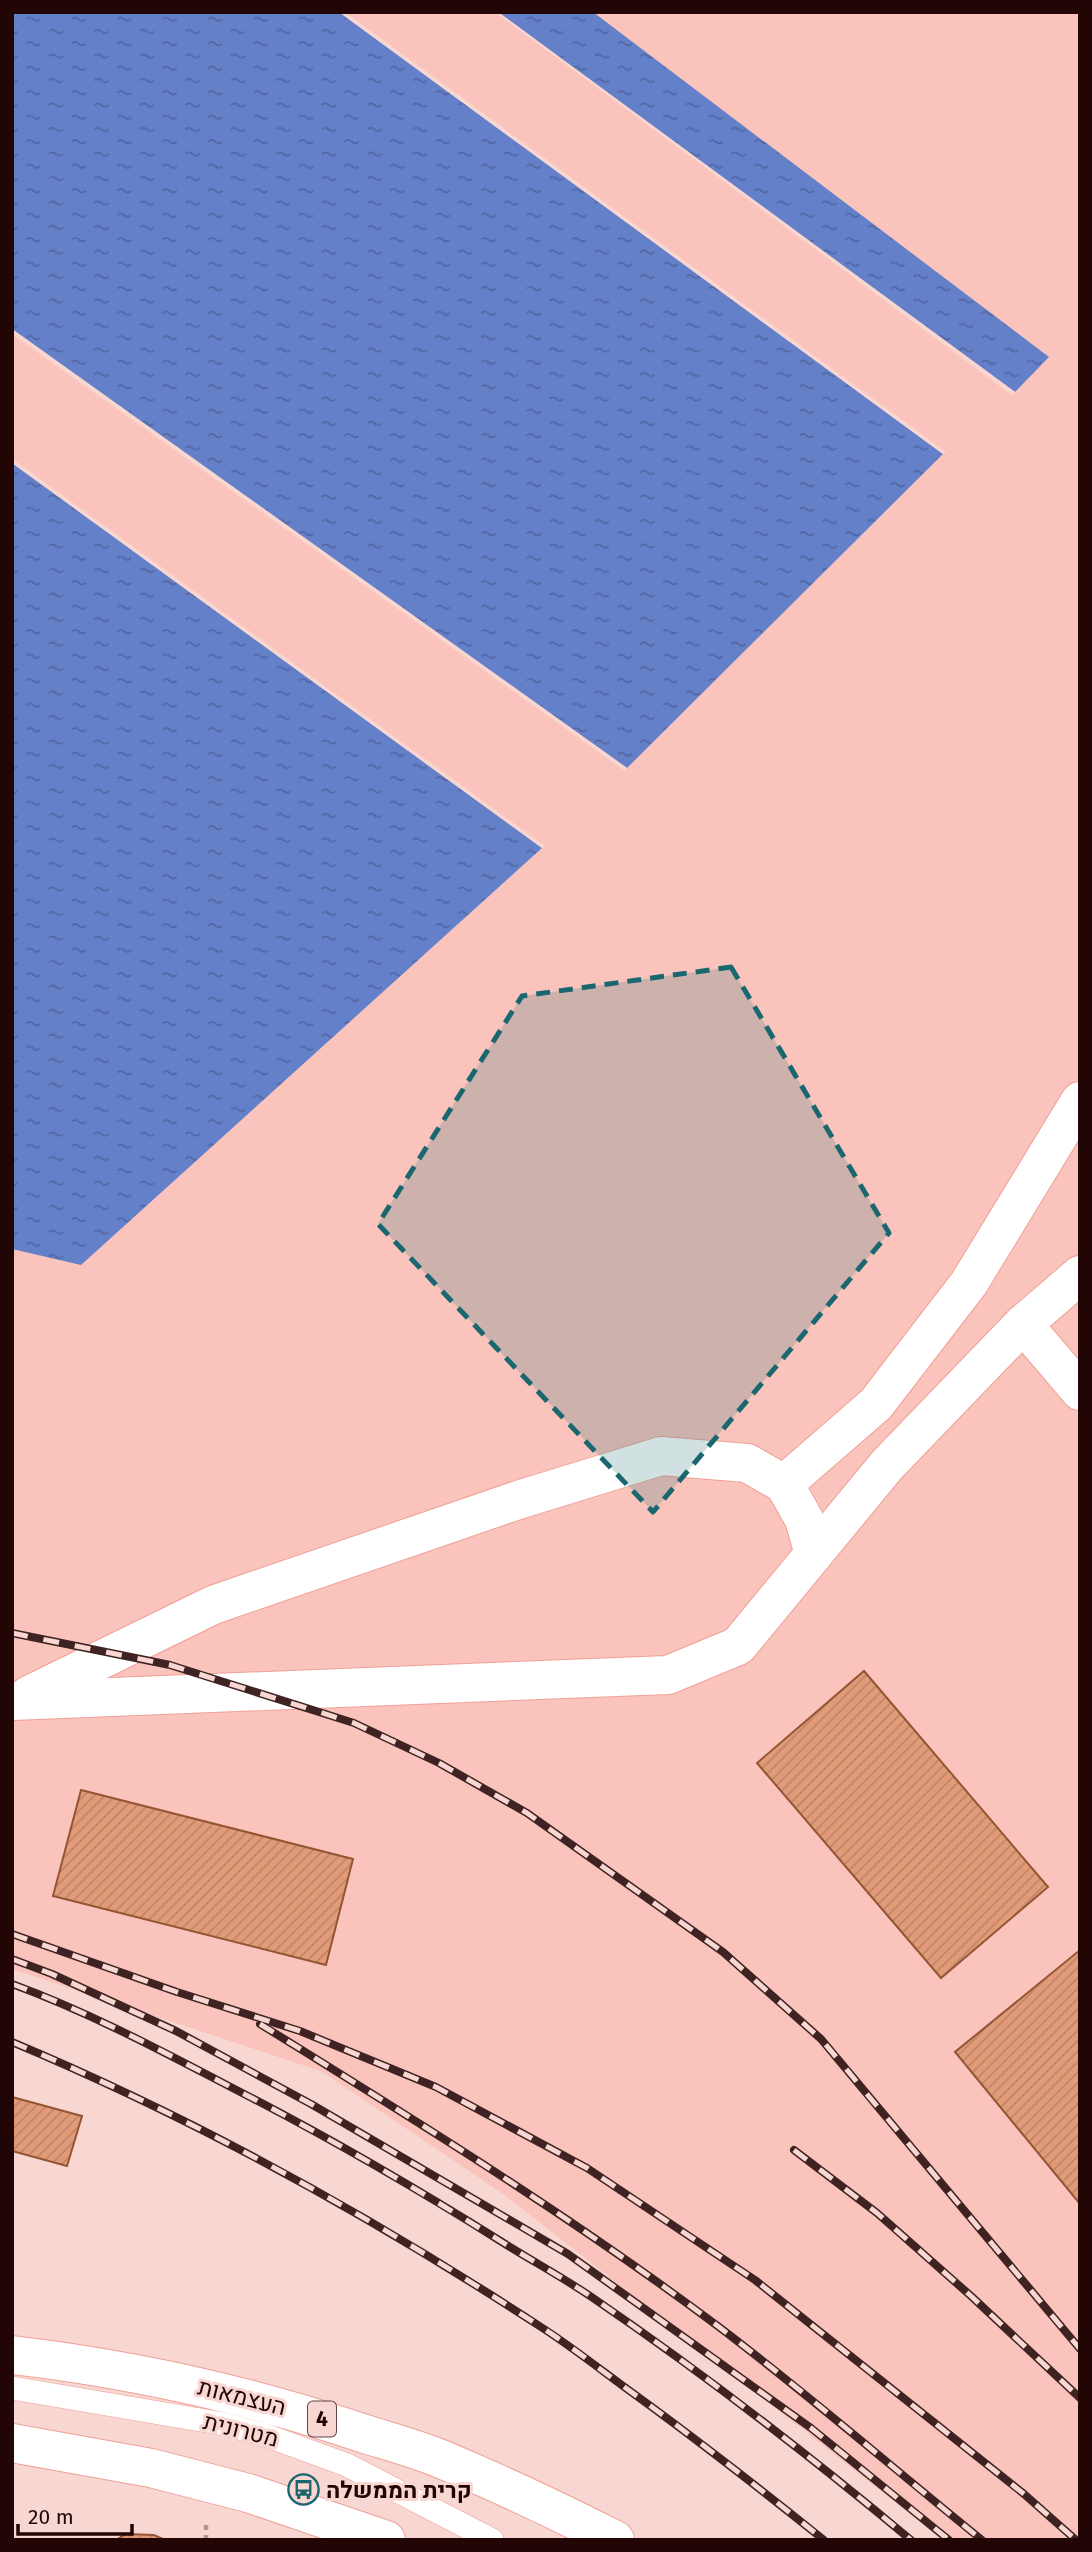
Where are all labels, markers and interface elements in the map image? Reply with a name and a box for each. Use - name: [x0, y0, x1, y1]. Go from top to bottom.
- street label: העצמאות: [195, 2373, 289, 2421]
- road number: 4: [308, 2402, 336, 2436]
- street label: מטרונית: [201, 2407, 281, 2453]
- bus stop icon: קרית הממשלה: [286, 2473, 320, 2507]
- place label: קרית הממשלה: [326, 2476, 472, 2504]
- scale bar: [18, 2492, 131, 2536]
- text: 20 m: [28, 2504, 74, 2530]

